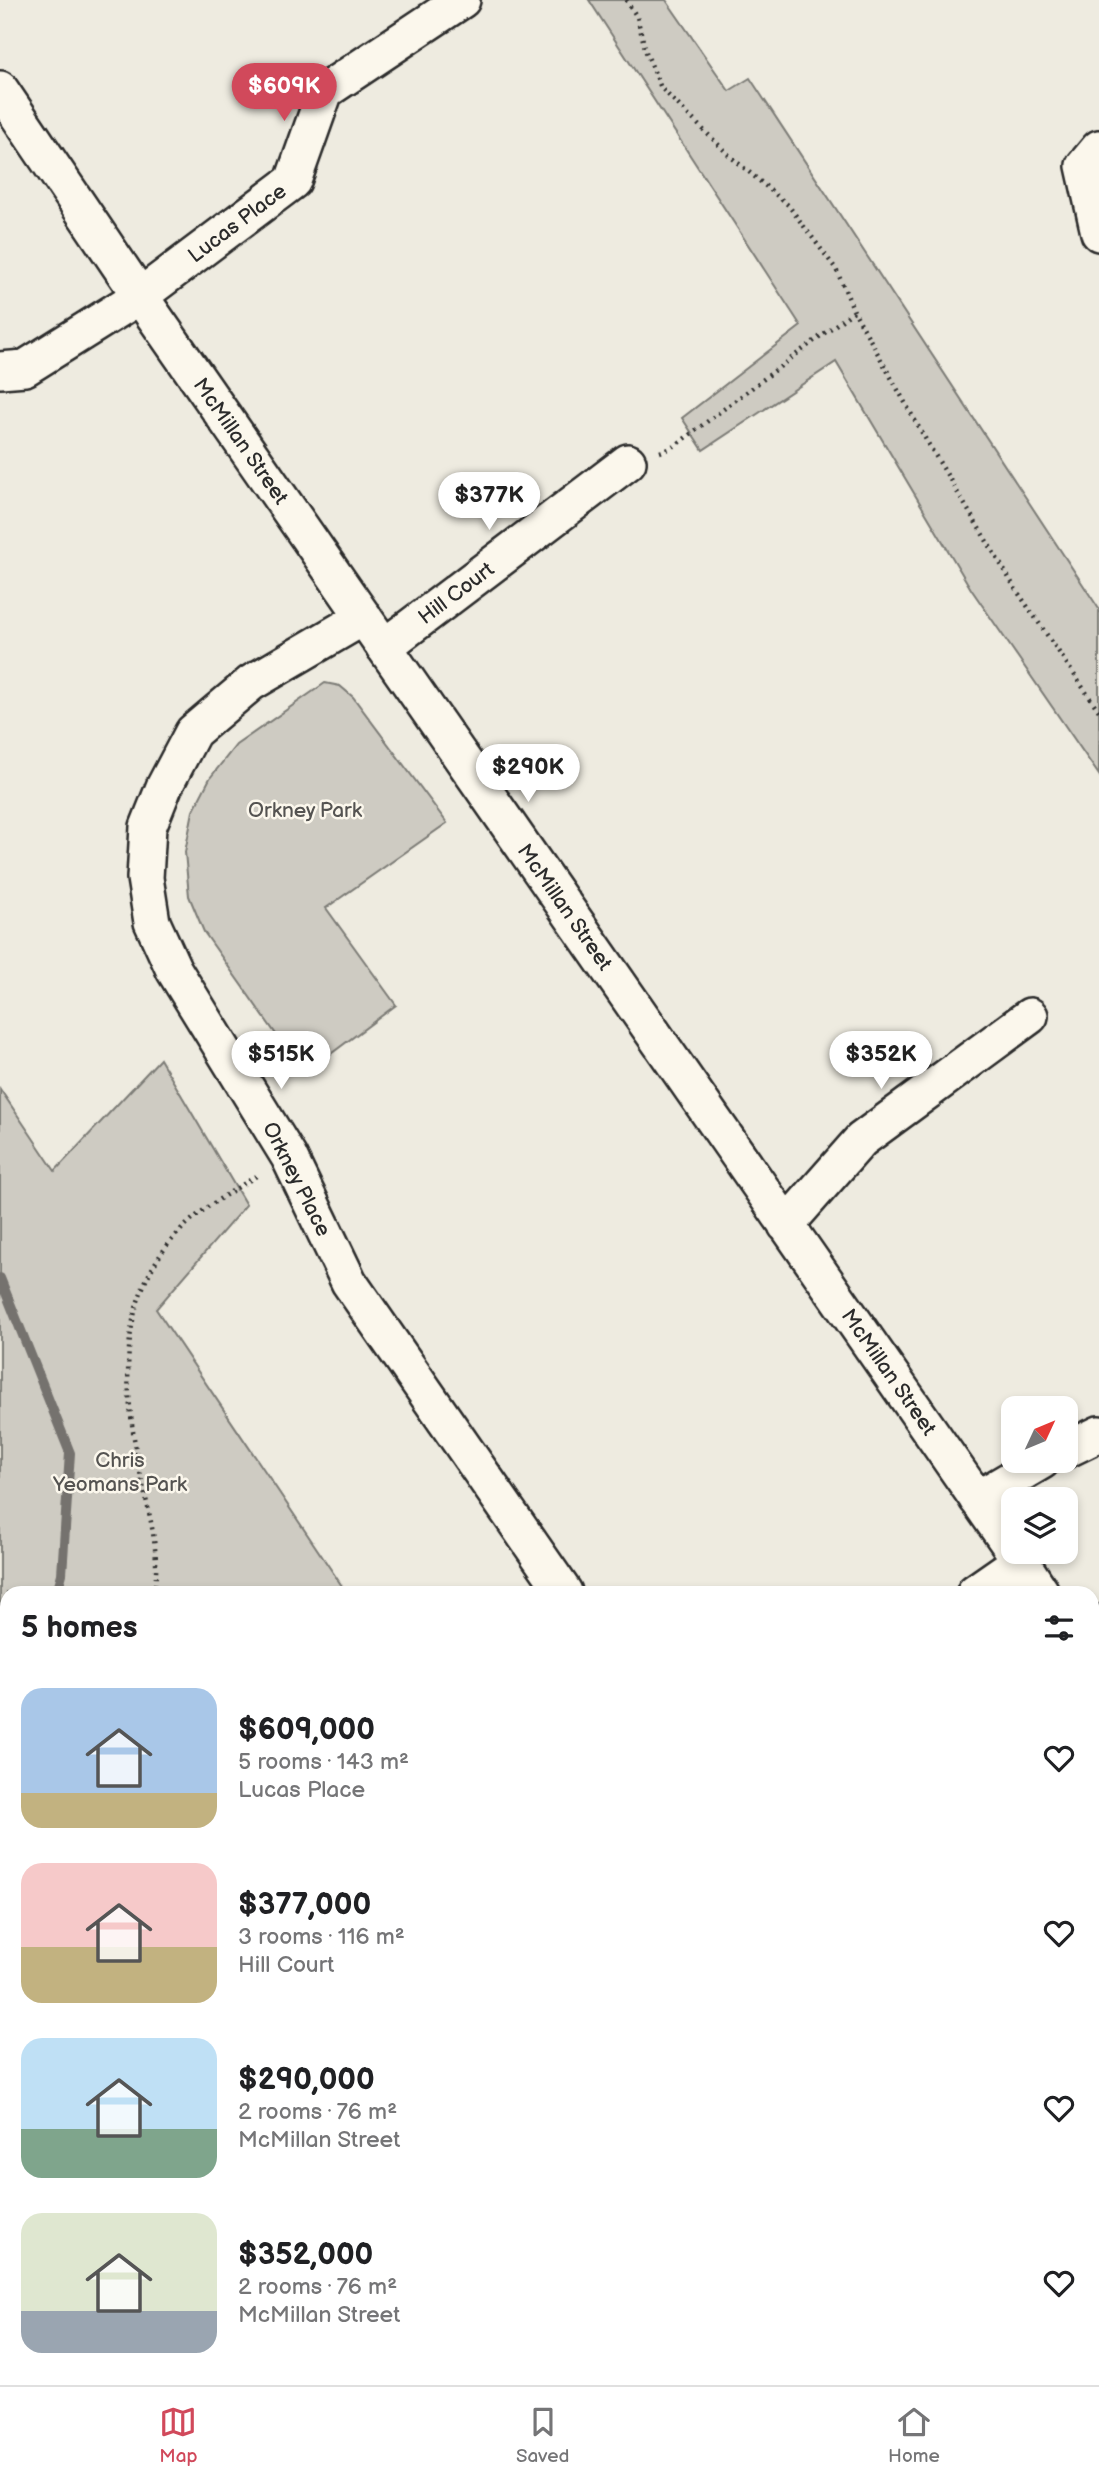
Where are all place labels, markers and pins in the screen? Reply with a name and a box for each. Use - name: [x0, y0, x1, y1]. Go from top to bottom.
- pin: $609K: [235, 64, 333, 123]
- pin: $377K: [440, 472, 538, 532]
- pin: $290K: [479, 744, 577, 804]
- pin: $515K: [232, 1032, 330, 1091]
- pin: $352K: [832, 1032, 930, 1091]

